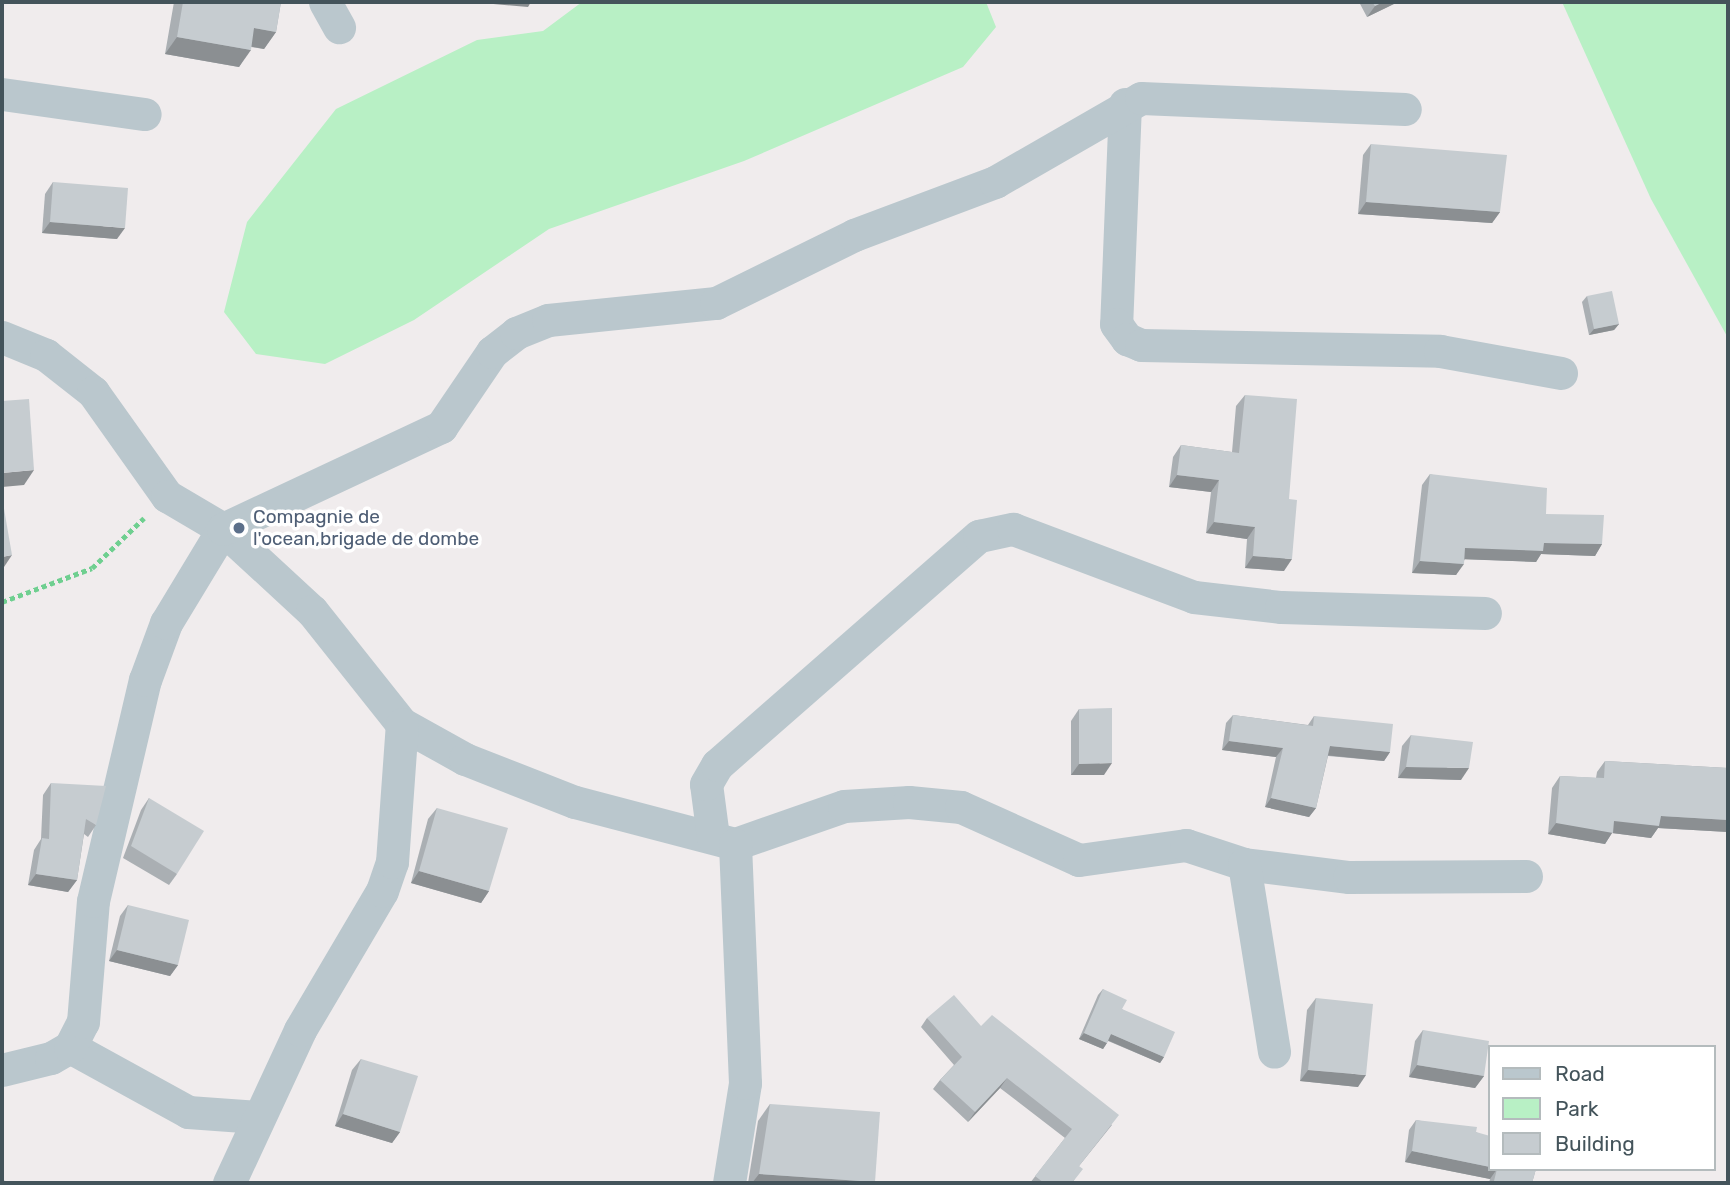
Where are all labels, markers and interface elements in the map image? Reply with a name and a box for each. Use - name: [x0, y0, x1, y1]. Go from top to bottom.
- place label: Compagnie de l'ocean,brigade de dombe: [253, 506, 479, 550]
- marker: Compagnie de l'ocean,brigade de dombe: [231, 520, 247, 536]
- legend: [1488, 1045, 1716, 1171]
- text: Road: [1555, 1061, 1605, 1086]
- text: Park: [1555, 1096, 1599, 1121]
- text: Building: [1555, 1131, 1635, 1156]

